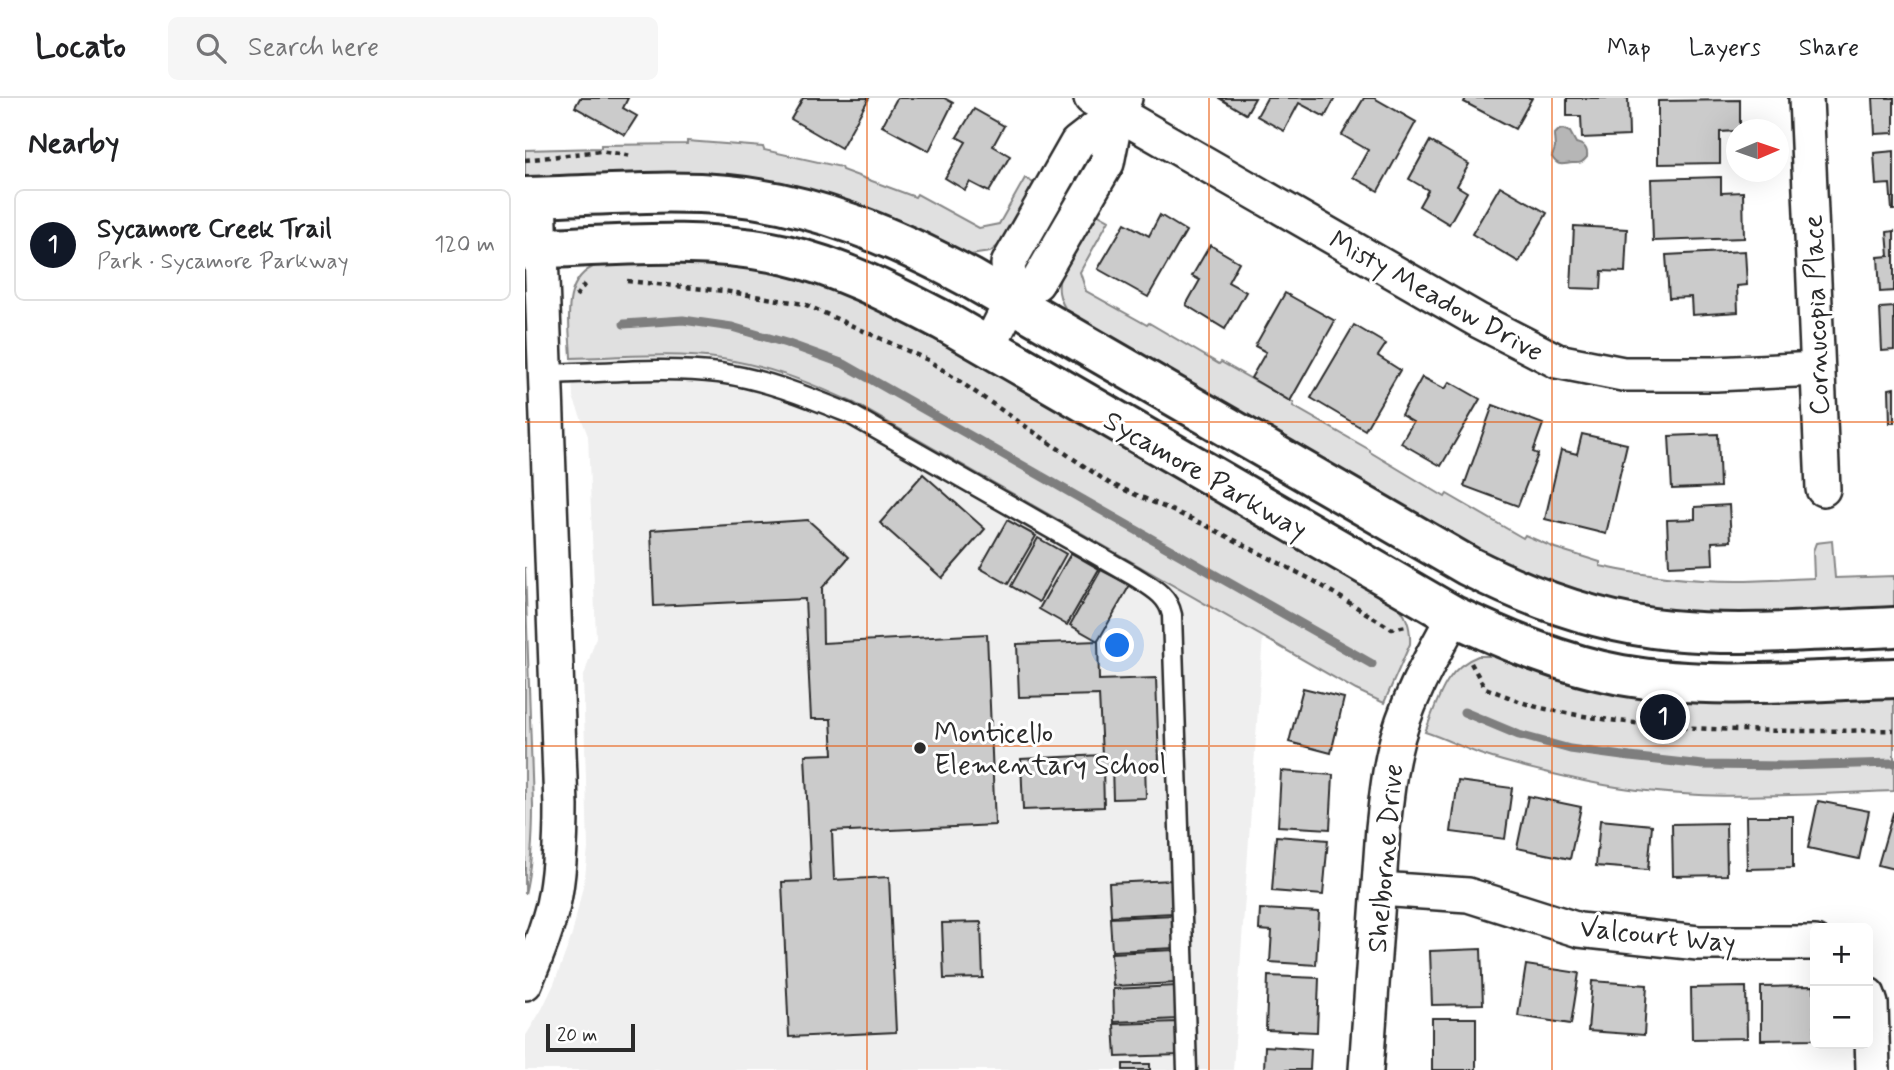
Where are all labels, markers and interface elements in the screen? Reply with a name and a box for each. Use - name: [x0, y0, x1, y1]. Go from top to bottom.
- search box: [168, 17, 658, 80]
- text: Locato: [35, 26, 126, 70]
- icon: search: [192, 29, 230, 67]
- text: Search here: [248, 31, 379, 65]
- text: Map: [1607, 33, 1651, 64]
- text: Layers: [1689, 33, 1761, 64]
- text: Share: [1799, 33, 1859, 64]
- north arrow: [1726, 119, 1789, 182]
- text: Nearby: [28, 124, 119, 163]
- text: Sycamore Creek Trail: [97, 213, 332, 247]
- street label: Cornucopia Place: [1796, 214, 1839, 416]
- street label: Misty Meadow Drive: [1322, 223, 1550, 372]
- text: 1: [48, 230, 58, 260]
- text: 120 m: [434, 230, 495, 260]
- text: Park · Sycamore Parkway: [97, 247, 349, 277]
- street label: Sycamore Parkway: [1096, 403, 1313, 549]
- your location: [1100, 628, 1134, 662]
- pin: 1: [1640, 691, 1686, 743]
- place label: Monticello Elementary School: [934, 716, 1167, 785]
- marker: Monticello Elementary School: [912, 740, 928, 756]
- street label: Shelborne Drive: [1360, 762, 1413, 954]
- street label: Valcourt Way: [1578, 910, 1738, 963]
- map controls: [1810, 923, 1873, 1049]
- button: +: [1810, 923, 1873, 986]
- button: −: [1810, 986, 1873, 1049]
- scale bar: [546, 1021, 635, 1053]
- text: 20 m: [557, 1023, 597, 1048]

